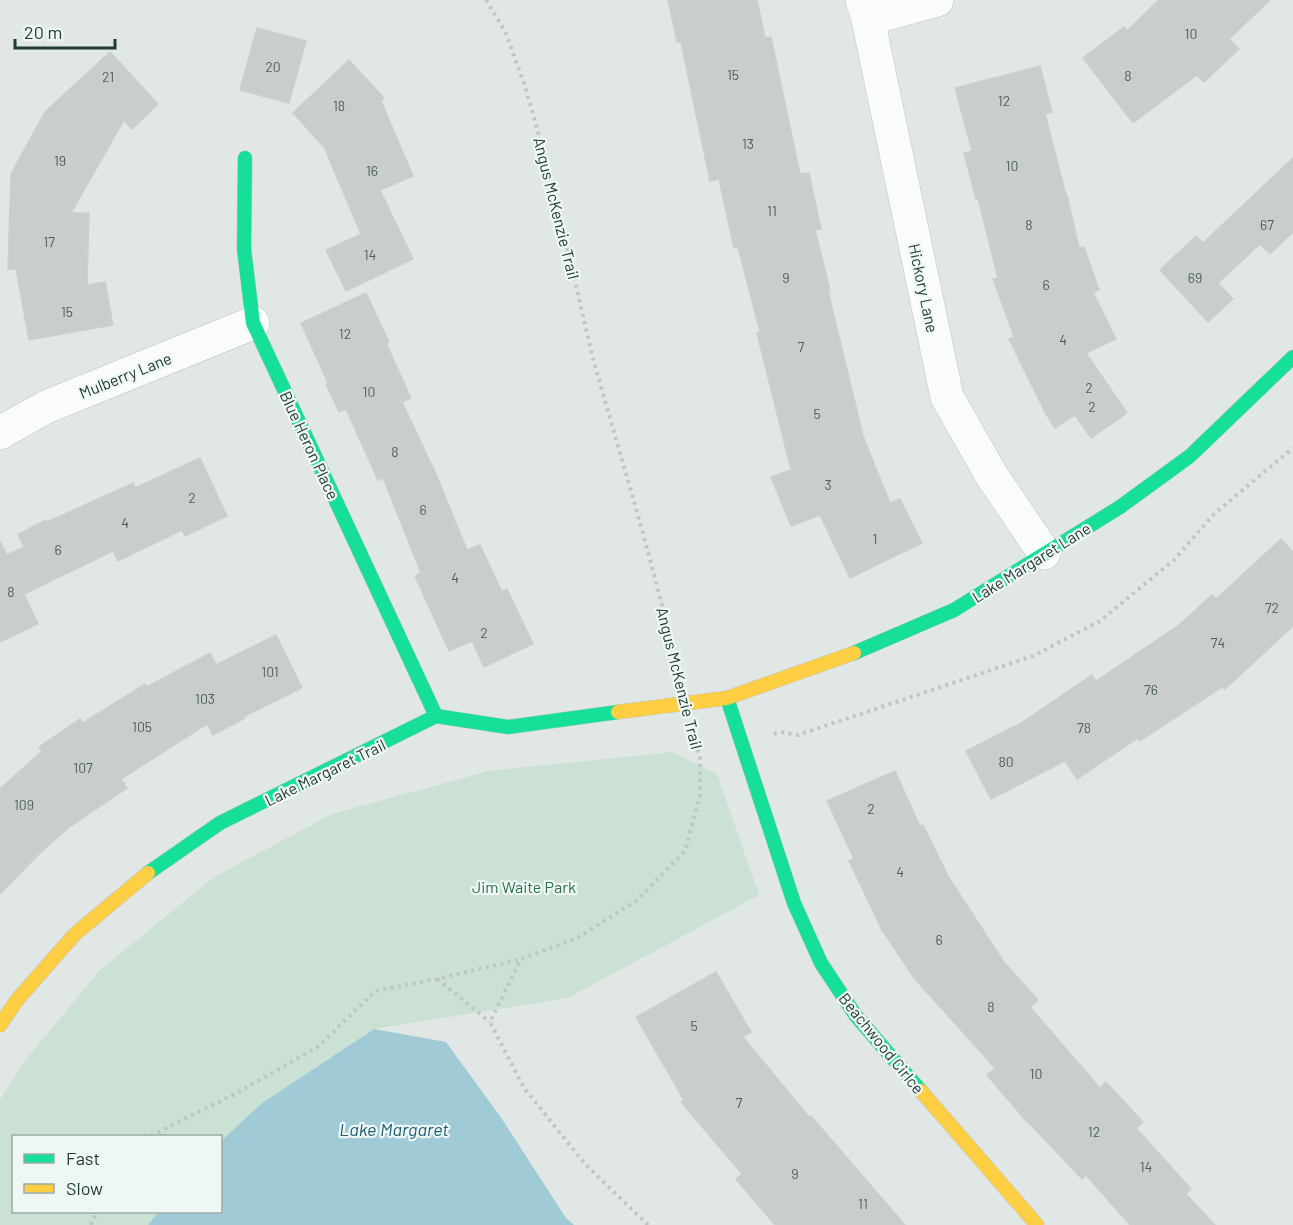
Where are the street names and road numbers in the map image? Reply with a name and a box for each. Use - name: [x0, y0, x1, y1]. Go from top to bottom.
- street label: Angus McKenzie Trail: [530, 135, 584, 281]
- street label: Hickory Lane: [905, 242, 943, 334]
- street label: Mulberry Lane: [76, 348, 174, 402]
- street label: Blue Heron Place: [277, 388, 343, 502]
- street label: Lake Margaret Lane: [968, 518, 1094, 606]
- street label: Angus McKenzie Trail: [653, 605, 707, 751]
- street label: Lake Margaret Trail: [262, 735, 388, 809]
- street label: Beachwood Cirlce: [836, 989, 928, 1097]

